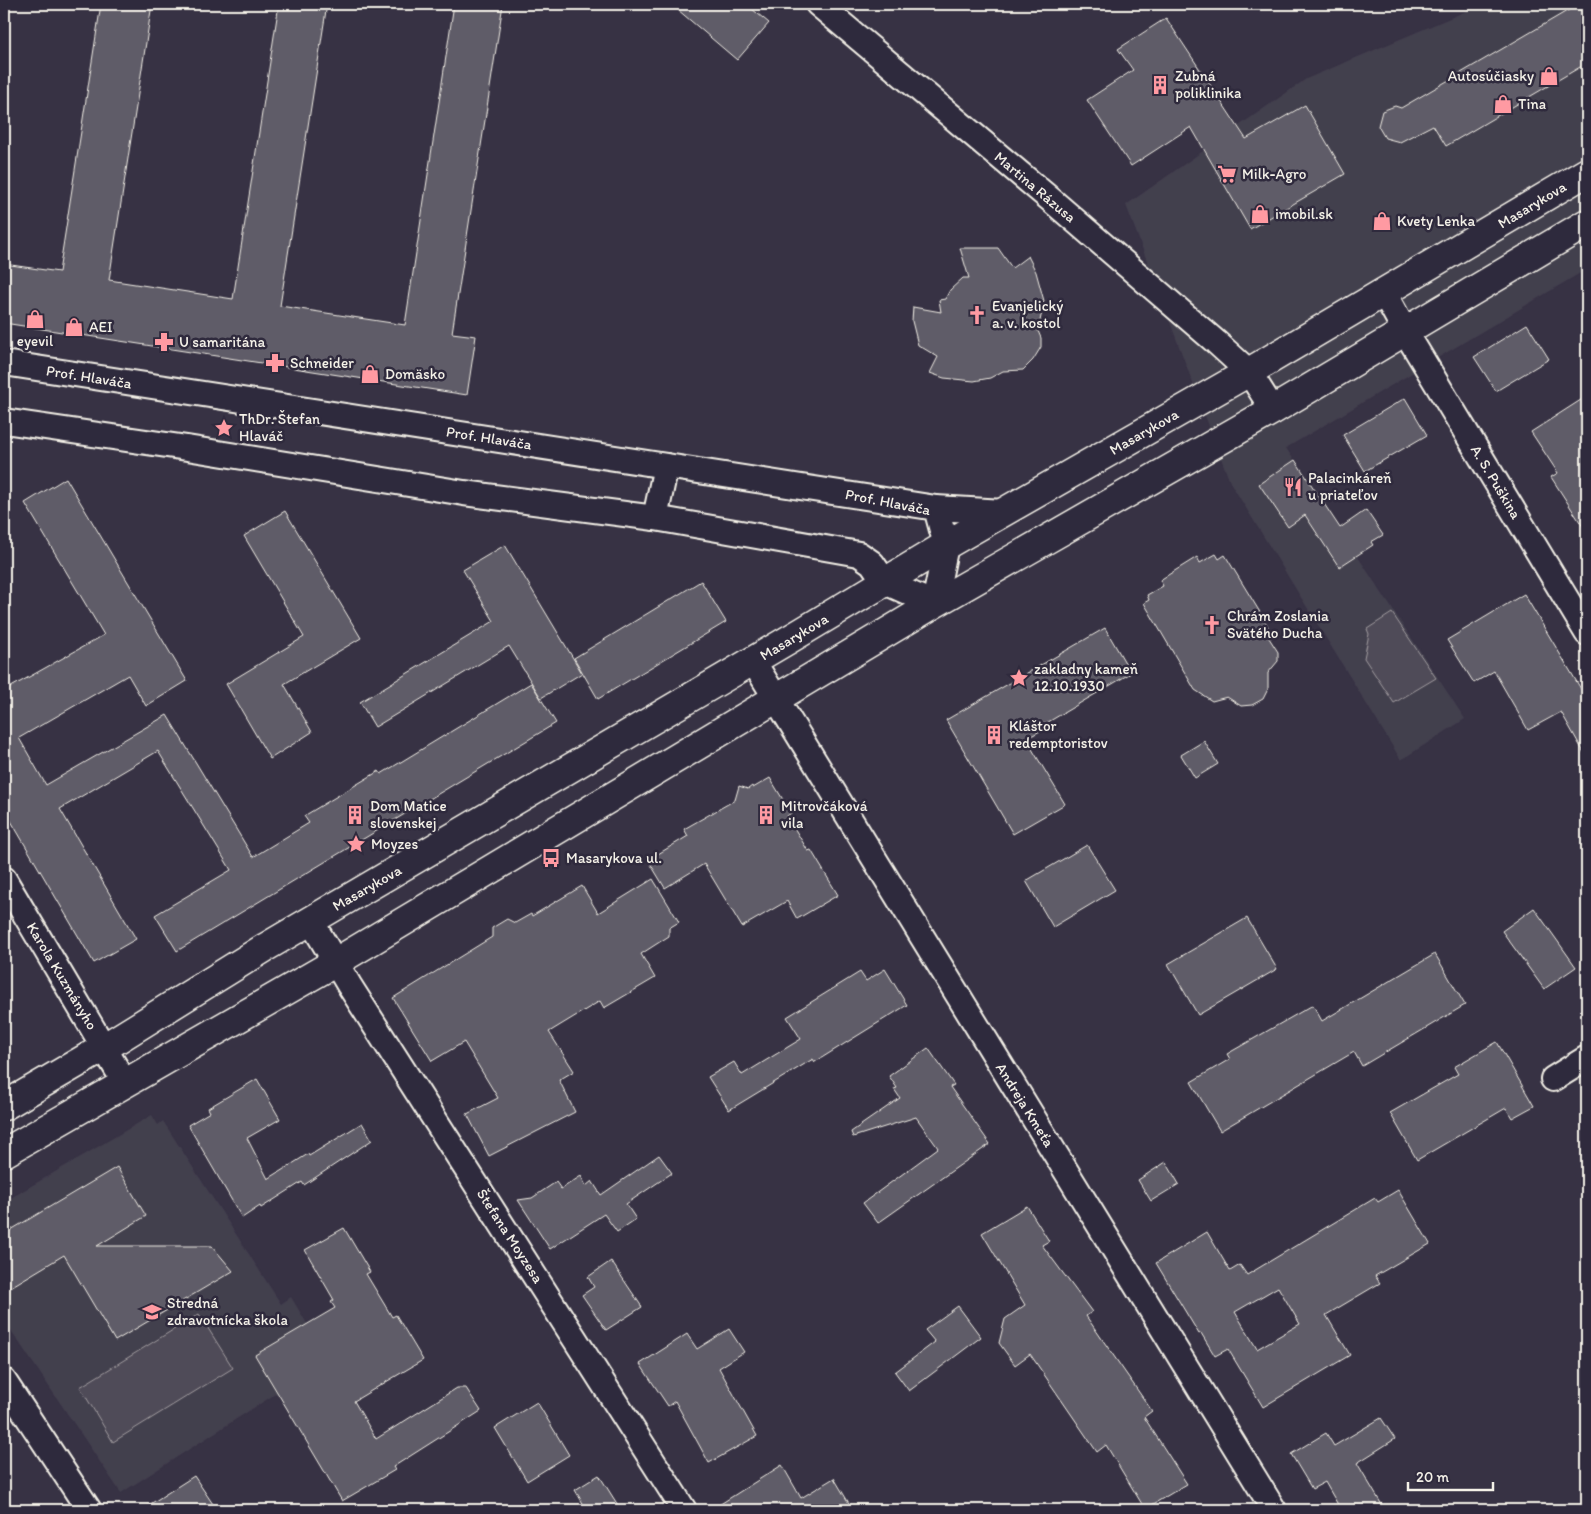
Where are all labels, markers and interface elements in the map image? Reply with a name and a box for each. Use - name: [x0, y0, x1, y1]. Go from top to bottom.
- shop icon: Autosúčiasky: [1538, 65, 1560, 87]
- place label: Zubná poliklinika: [1175, 67, 1242, 102]
- place label: Autosúčiasky: [1448, 67, 1534, 85]
- building icon: Zubná poliklinika: [1149, 74, 1171, 96]
- shop icon: Tina: [1492, 93, 1514, 115]
- place label: Tina: [1518, 95, 1547, 113]
- street label: Martina Rázusa: [991, 148, 1080, 227]
- supermarket icon: Milk-Agro: [1216, 163, 1238, 185]
- place label: Milk-Agro: [1242, 165, 1306, 183]
- street label: Masarykova: [1495, 177, 1570, 232]
- shop icon: imobil.sk: [1249, 203, 1271, 225]
- place label: imobil.sk: [1275, 205, 1333, 223]
- shop icon: Kvety Lenka: [1371, 210, 1393, 232]
- place label: Kvety Lenka: [1397, 212, 1475, 230]
- place label: Evanjelický a. v. kostol: [992, 297, 1063, 332]
- church icon: Evanjelický a. v. kostol: [966, 304, 988, 326]
- shop icon: eyevil: [24, 308, 46, 330]
- shop icon: AEI: [63, 316, 85, 338]
- place label: AEI: [89, 318, 113, 336]
- pharmacy icon: U samaritána: [153, 331, 175, 353]
- place label: eyevil: [17, 332, 54, 350]
- place label: U samaritána: [179, 333, 265, 351]
- pharmacy icon: Schneider: [264, 352, 286, 374]
- place label: Schneider: [290, 354, 354, 372]
- street label: Prof. Hlaváča: [45, 361, 133, 393]
- shop icon: Domäsko: [359, 363, 381, 385]
- place label: Domäsko: [385, 365, 445, 383]
- street label: Masarykova: [1106, 405, 1182, 459]
- place label: ThDr. Štefan Hlaváč: [239, 410, 320, 445]
- place icon: ThDr. Štefan Hlaváč: [213, 417, 235, 439]
- street label: Prof. Hlaváča: [445, 422, 533, 454]
- street label: A. S. Puškina: [1467, 442, 1525, 522]
- place label: Palacinkáreň u priateľov: [1308, 469, 1392, 504]
- restaurant icon: Palacinkáreň u priateľov: [1282, 476, 1304, 498]
- street label: Prof. Hlaváča: [844, 485, 932, 519]
- place label: Chrám Zoslania Svätého Ducha: [1227, 607, 1329, 642]
- street label: Masarykova: [757, 609, 832, 664]
- church icon: Chrám Zoslania Svätého Ducha: [1201, 614, 1223, 636]
- place label: zakladny kameň 12.10.1930: [1034, 660, 1139, 695]
- place icon: zakladny kameň 12.10.1930: [1008, 667, 1030, 689]
- place label: Kláštor redemptoristov: [1009, 717, 1108, 752]
- building icon: Kláštor redemptoristov: [983, 724, 1005, 746]
- place label: Dom Matice slovenskej: [370, 797, 447, 832]
- place label: Mitrovčáková vila: [781, 797, 868, 832]
- building icon: Dom Matice slovenskej: [344, 804, 366, 826]
- building icon: Mitrovčáková vila: [755, 804, 777, 826]
- place icon: Moyzes: [345, 833, 367, 855]
- place label: Moyzes: [371, 835, 418, 853]
- bus stop icon: Masarykova ul.: [540, 847, 562, 869]
- place label: Masarykova ul.: [566, 849, 662, 867]
- street label: Masarykova: [329, 861, 405, 915]
- street label: Karola Kuzmányho: [23, 919, 101, 1033]
- street label: Andreja Kmeťa: [992, 1059, 1058, 1151]
- street label: Štefana Moyzesa: [473, 1185, 547, 1287]
- place label: Stredná zdravotnícka škola: [167, 1294, 288, 1329]
- school or university icon: Stredná zdravotnícka škola: [141, 1301, 163, 1323]
- scale bar: [1408, 1459, 1494, 1491]
- text: 20 m: [1416, 1468, 1450, 1486]

